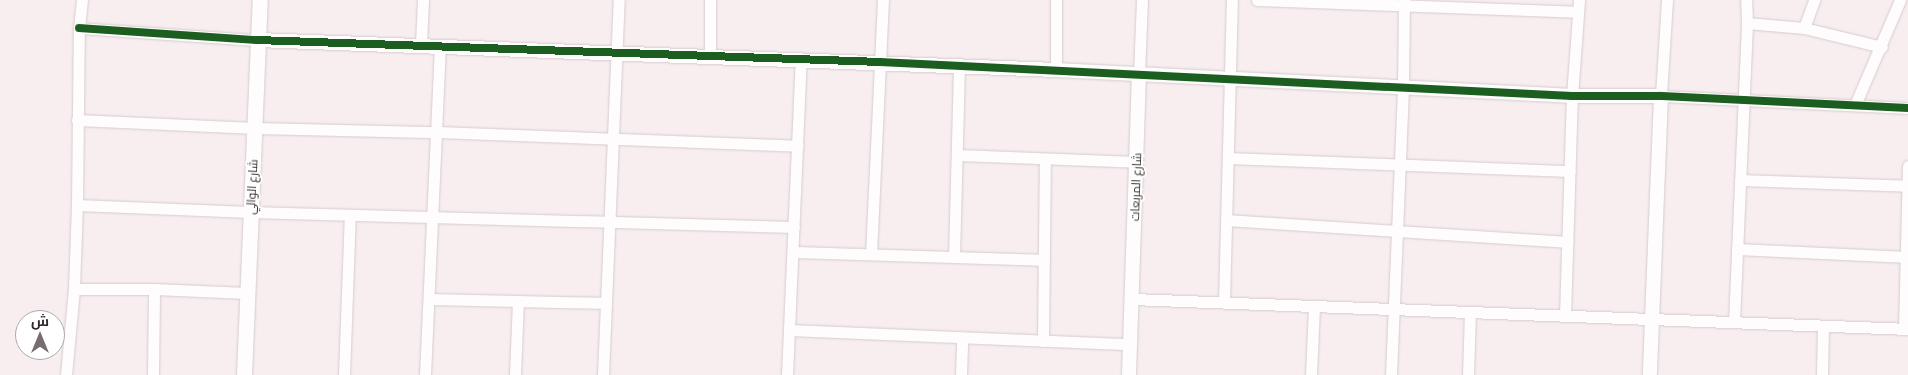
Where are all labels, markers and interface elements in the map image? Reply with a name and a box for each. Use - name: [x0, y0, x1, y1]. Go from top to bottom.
- street label: شارع المربعات: [1128, 153, 1144, 221]
- street label: شارع الوالي: [243, 159, 261, 215]
- north arrow: [15, 310, 65, 360]
- text: ش: [31, 312, 49, 330]

